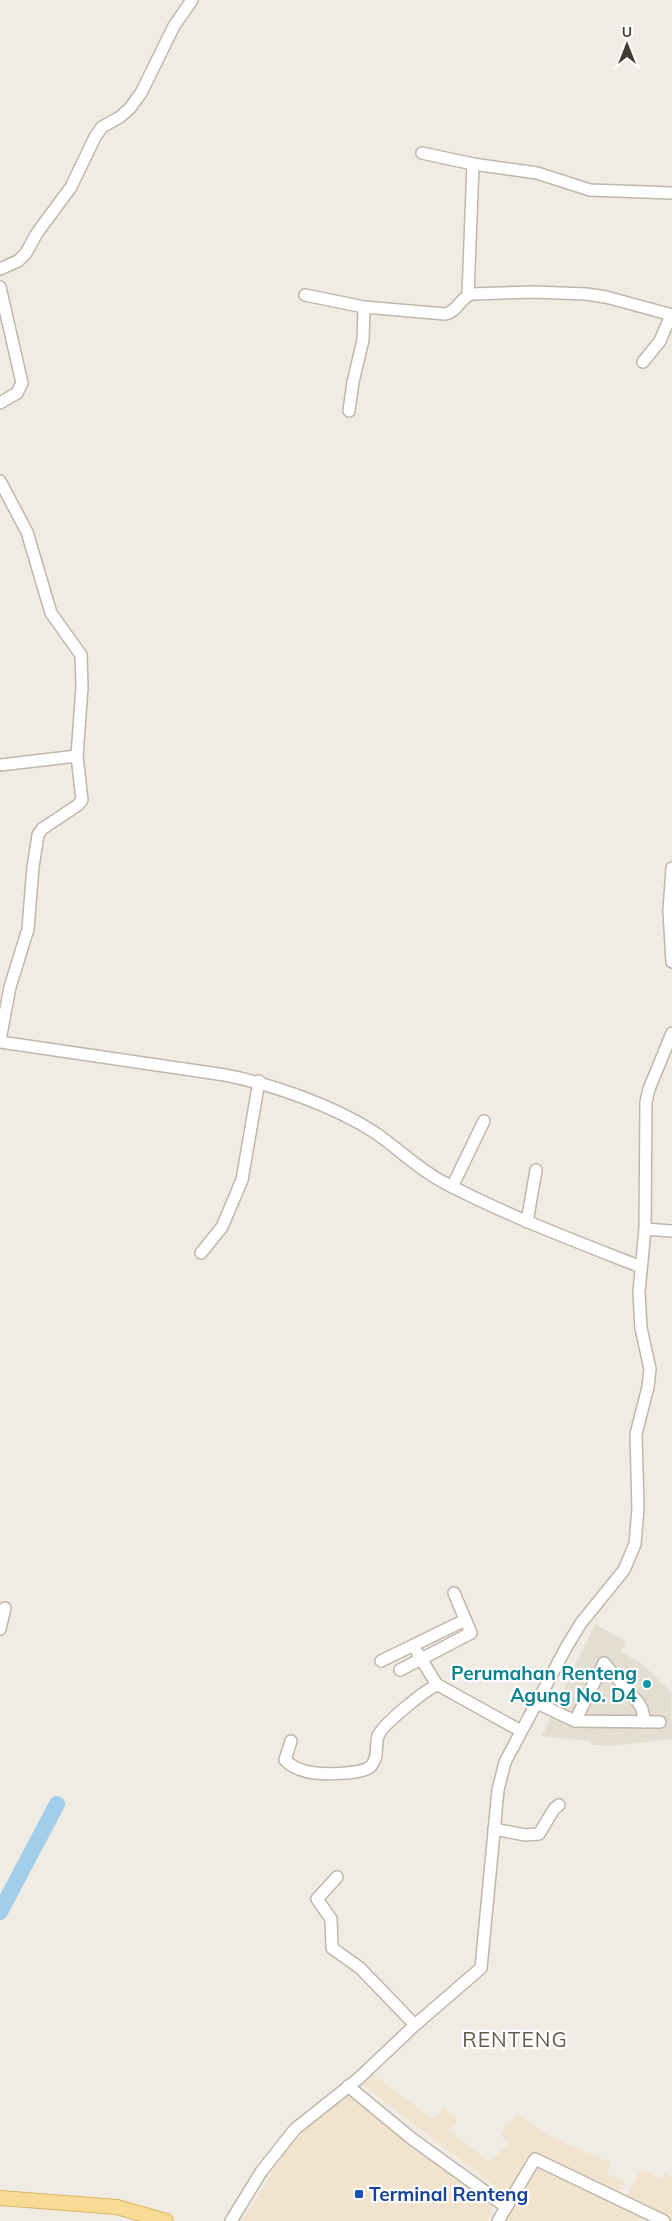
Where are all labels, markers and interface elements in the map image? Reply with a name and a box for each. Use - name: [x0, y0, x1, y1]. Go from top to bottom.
- north arrow: [602, 20, 652, 70]
- text: U: [622, 23, 632, 41]
- place label: Perumahan Renteng Agung No. D4: [451, 1661, 638, 1707]
- marker: Perumahan Renteng Agung No. D4: [641, 1678, 653, 1690]
- district label: RENTENG: [462, 2026, 568, 2052]
- place label: Terminal Renteng: [369, 2182, 528, 2206]
- marker: Terminal Renteng: [353, 2188, 365, 2200]

